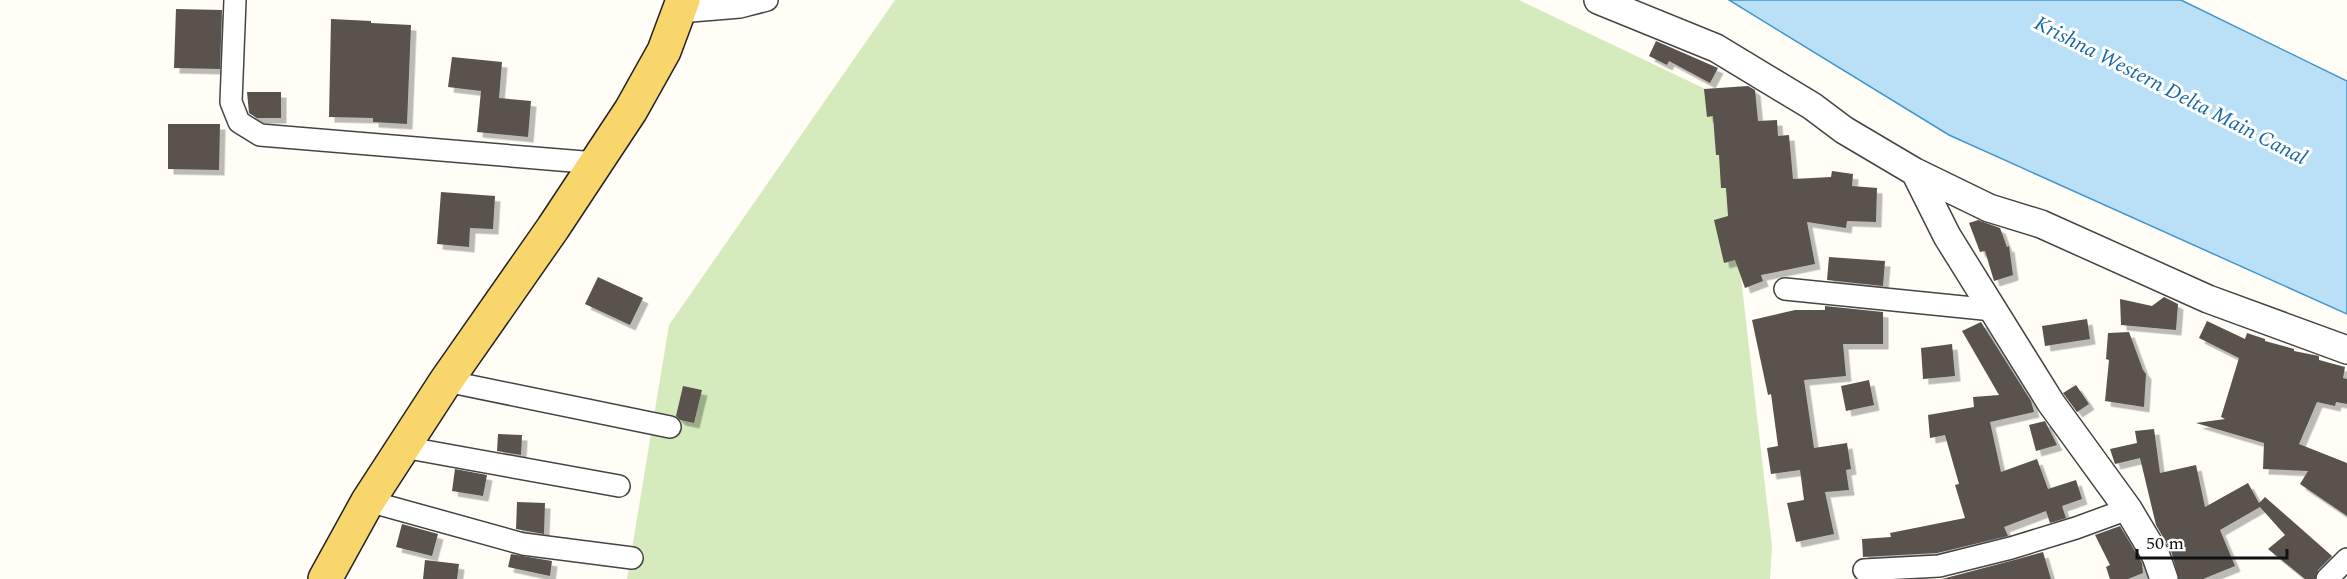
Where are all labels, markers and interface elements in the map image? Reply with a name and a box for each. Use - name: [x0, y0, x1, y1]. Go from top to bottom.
- water label: Krishna Western Delta Main Canal: [2028, 8, 2313, 174]
- scale bar: [2137, 522, 2287, 560]
- text: 50 m: [2146, 530, 2184, 557]

